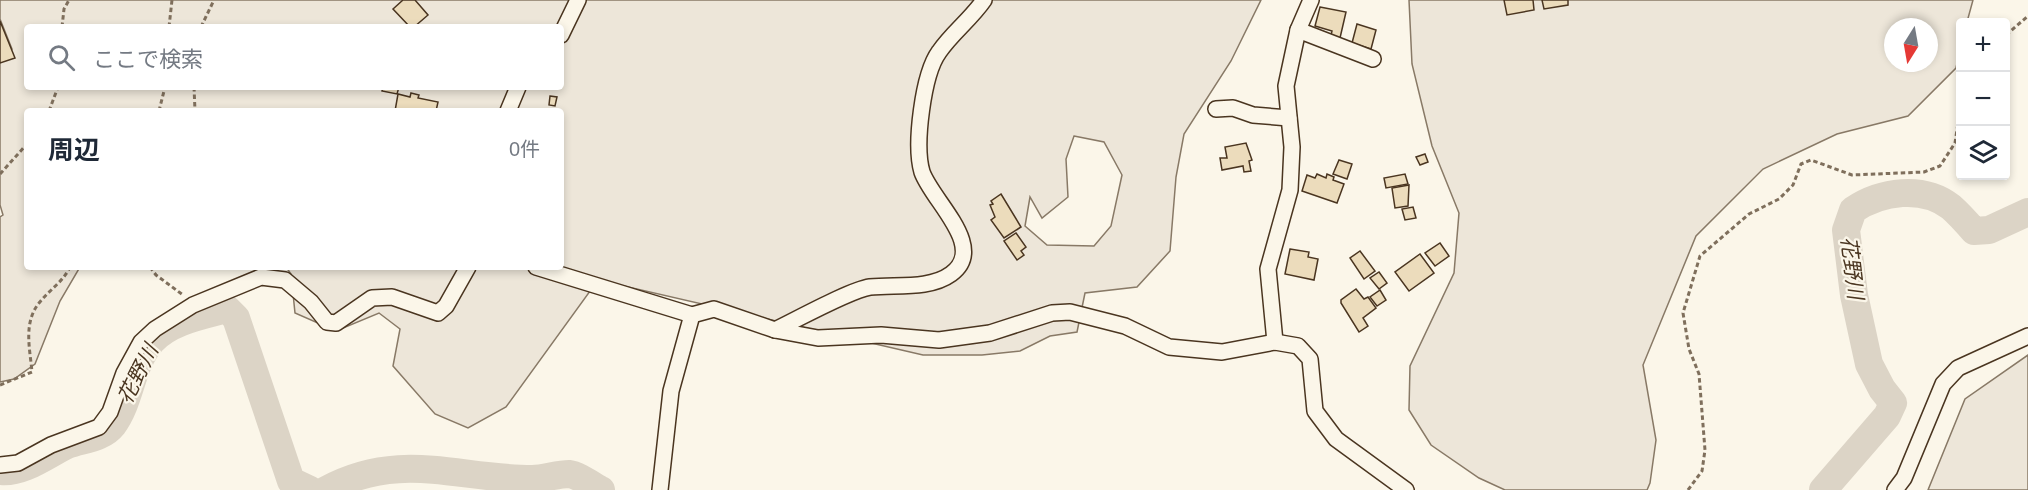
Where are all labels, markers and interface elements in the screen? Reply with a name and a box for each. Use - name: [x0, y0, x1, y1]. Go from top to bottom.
- north arrow: [1884, 18, 1938, 72]
- map controls: [1956, 18, 2010, 180]
- button: +: [1956, 18, 2010, 72]
- search box: [24, 24, 564, 90]
- icon: search: [45, 41, 78, 74]
- text: ここで検索: [93, 47, 203, 72]
- button: −: [1956, 72, 2010, 126]
- button: layers: [1956, 126, 2010, 180]
- text: 周辺: [48, 135, 100, 165]
- text: 0件: [509, 138, 540, 160]
- water label: 花野川: [1837, 235, 1868, 303]
- water label: 花野川: [113, 339, 163, 407]

